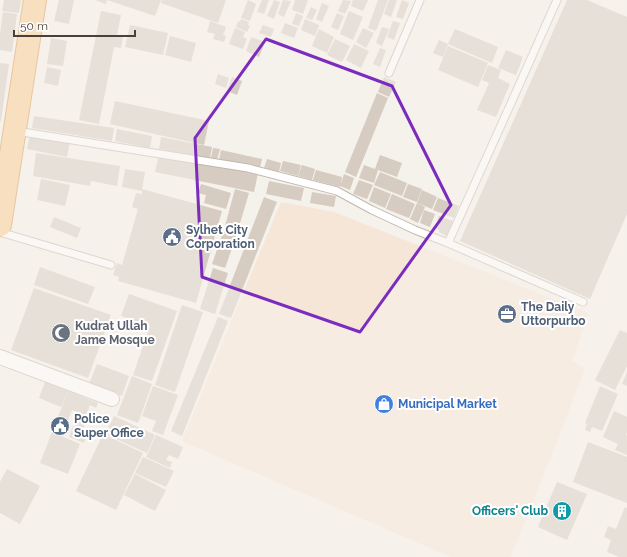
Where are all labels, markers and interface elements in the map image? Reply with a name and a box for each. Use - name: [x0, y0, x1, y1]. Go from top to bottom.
- scale bar: [14, 12, 135, 38]
- text: 50 m: [20, 19, 48, 33]
- place label: Sylhet City Corporation: [186, 223, 255, 251]
- public building icon: Sylhet City Corporation: [161, 226, 183, 248]
- place label: The Daily Uttorpurbo: [521, 300, 586, 328]
- office icon: The Daily Uttorpurbo: [496, 303, 518, 325]
- place label: Kudrat Ullah Jame Mosque: [75, 319, 155, 347]
- mosque icon: Kudrat Ullah Jame Mosque: [50, 322, 72, 344]
- shop icon: Municipal Market: [373, 393, 395, 415]
- place label: Municipal Market: [398, 397, 497, 411]
- place label: Police Super Office: [74, 412, 144, 440]
- public building icon: Police Super Office: [49, 415, 71, 437]
- building icon: Officers' Club: [551, 500, 573, 522]
- place label: Officers' Club: [472, 504, 548, 518]

